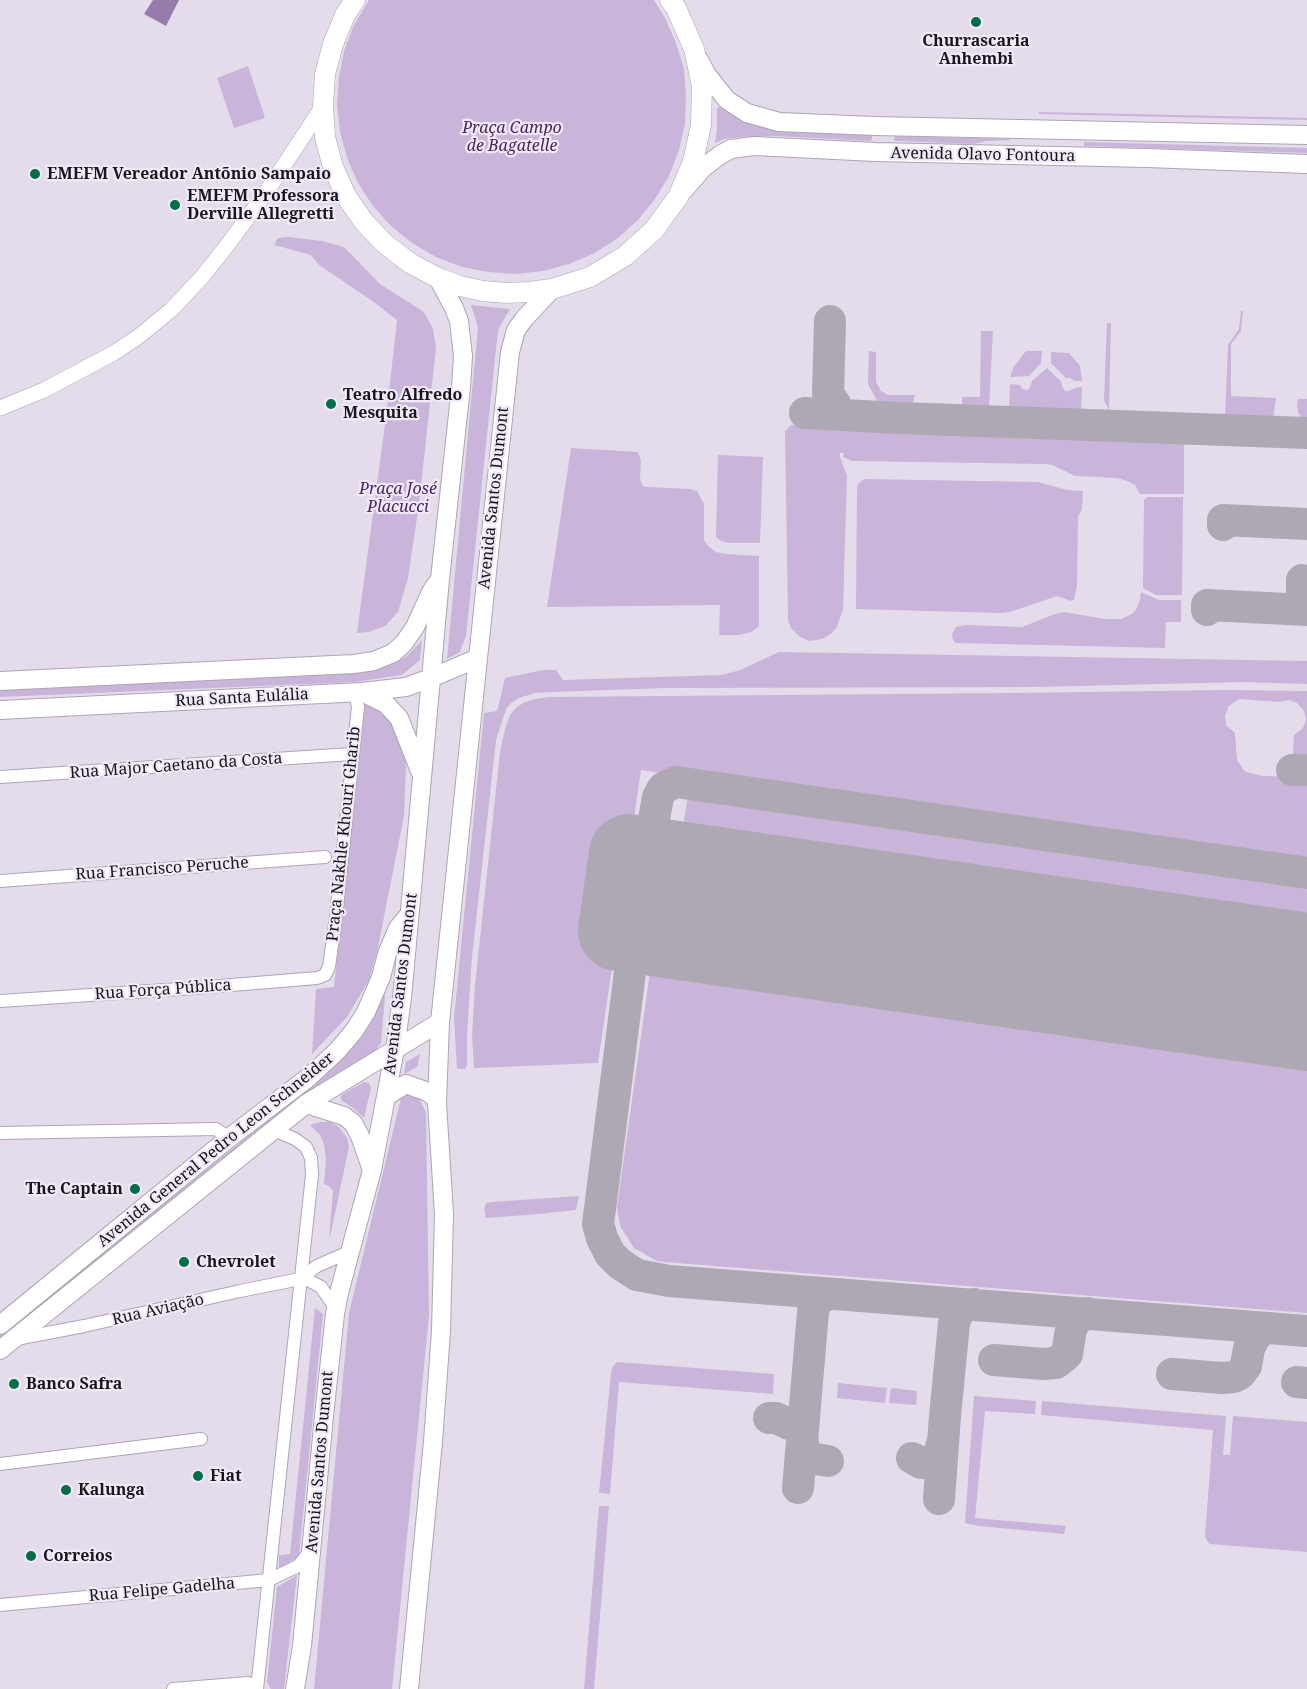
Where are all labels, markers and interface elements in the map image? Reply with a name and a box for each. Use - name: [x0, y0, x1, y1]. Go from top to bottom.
- marker: Churrascaria Anhembi: [969, 15, 983, 29]
- place label: Churrascaria Anhembi: [922, 31, 1030, 69]
- park label: Praça Campo de Bagatelle: [462, 118, 562, 156]
- street label: Avenida Olavo Fontoura: [891, 144, 1075, 166]
- place label: EMEFM Vereador Antõnio Sampaio: [47, 164, 331, 184]
- marker: EMEFM Vereador Antõnio Sampaio: [28, 167, 42, 181]
- place label: EMEFM Professora Derville Allegretti: [187, 186, 339, 224]
- marker: EMEFM Professora Derville Allegretti: [168, 198, 182, 212]
- place label: Teatro Alfredo Mesquita: [343, 385, 462, 423]
- marker: Teatro Alfredo Mesquita: [324, 397, 338, 411]
- street label: Avenida Santos Dumont: [475, 406, 513, 590]
- park label: Praça José Placucci: [359, 479, 437, 517]
- street label: Rua Santa Eulália: [175, 685, 309, 711]
- street label: Praça Nakhle Khouri Gharib: [323, 726, 365, 942]
- street label: Rua Major Caetano da Costa: [69, 749, 283, 783]
- street label: Rua Francisco Peruche: [75, 853, 249, 885]
- street label: Avenida Santos Dumont: [380, 892, 422, 1076]
- street label: Rua Força Pública: [94, 976, 232, 1004]
- street label: Avenida General Pedro Leon Schneider: [94, 1049, 338, 1251]
- place label: The Captain: [26, 1179, 123, 1199]
- marker: The Captain: [128, 1182, 142, 1196]
- place label: Chevrolet: [196, 1252, 276, 1272]
- marker: Chevrolet: [177, 1255, 191, 1269]
- street label: Rua Aviação: [110, 1290, 206, 1330]
- street label: Avenida Santos Dumont: [302, 1370, 338, 1554]
- place label: Banco Safra: [26, 1374, 122, 1394]
- marker: Banco Safra: [7, 1377, 21, 1391]
- place label: Fiat: [210, 1466, 242, 1486]
- marker: Fiat: [191, 1469, 205, 1483]
- place label: Kalunga: [78, 1480, 145, 1500]
- marker: Kalunga: [59, 1483, 73, 1497]
- place label: Correios: [43, 1546, 113, 1566]
- marker: Correios: [24, 1549, 38, 1563]
- street label: Rua Felipe Gadelha: [88, 1574, 236, 1606]

